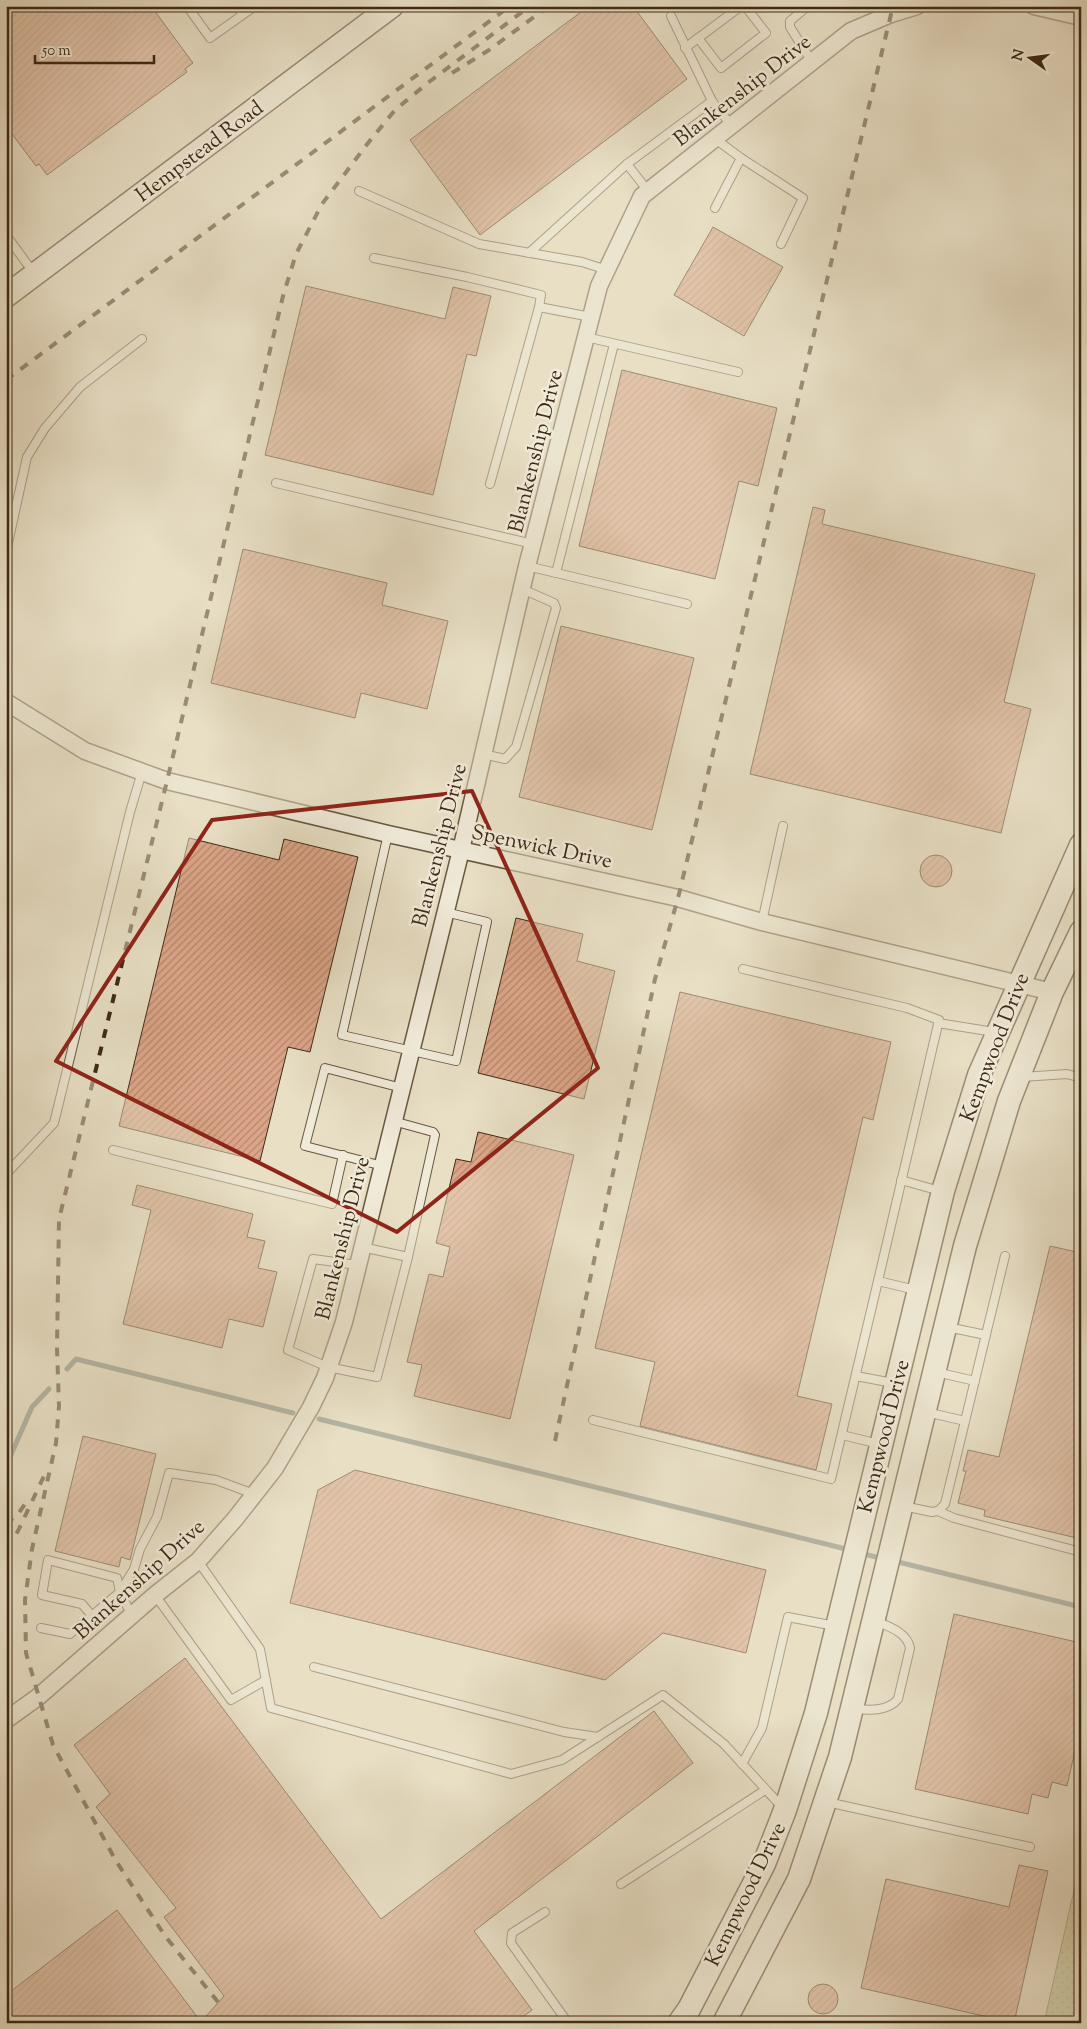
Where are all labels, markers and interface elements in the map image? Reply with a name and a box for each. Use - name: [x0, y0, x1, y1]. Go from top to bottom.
- street label: Blankenship Drive: [668, 28, 818, 155]
- scale bar: [35, 32, 154, 64]
- north arrow: [1004, 32, 1054, 82]
- text: 50 m: [41, 41, 71, 62]
- text: N: [1008, 47, 1030, 63]
- street label: Hempstead Road: [130, 94, 271, 211]
- street label: Blankenship Drive: [502, 367, 572, 536]
- street label: Blankenship Drive: [406, 761, 476, 930]
- street label: Spenwick Drive: [468, 818, 615, 878]
- street label: Kempwood Drive: [954, 969, 1038, 1126]
- street label: Blankenship Drive: [309, 1154, 379, 1323]
- street label: Kempwood Drive: [851, 1357, 919, 1516]
- street label: Blankenship Drive: [68, 1513, 213, 1648]
- street label: Kempwood Drive: [699, 1818, 795, 1972]

